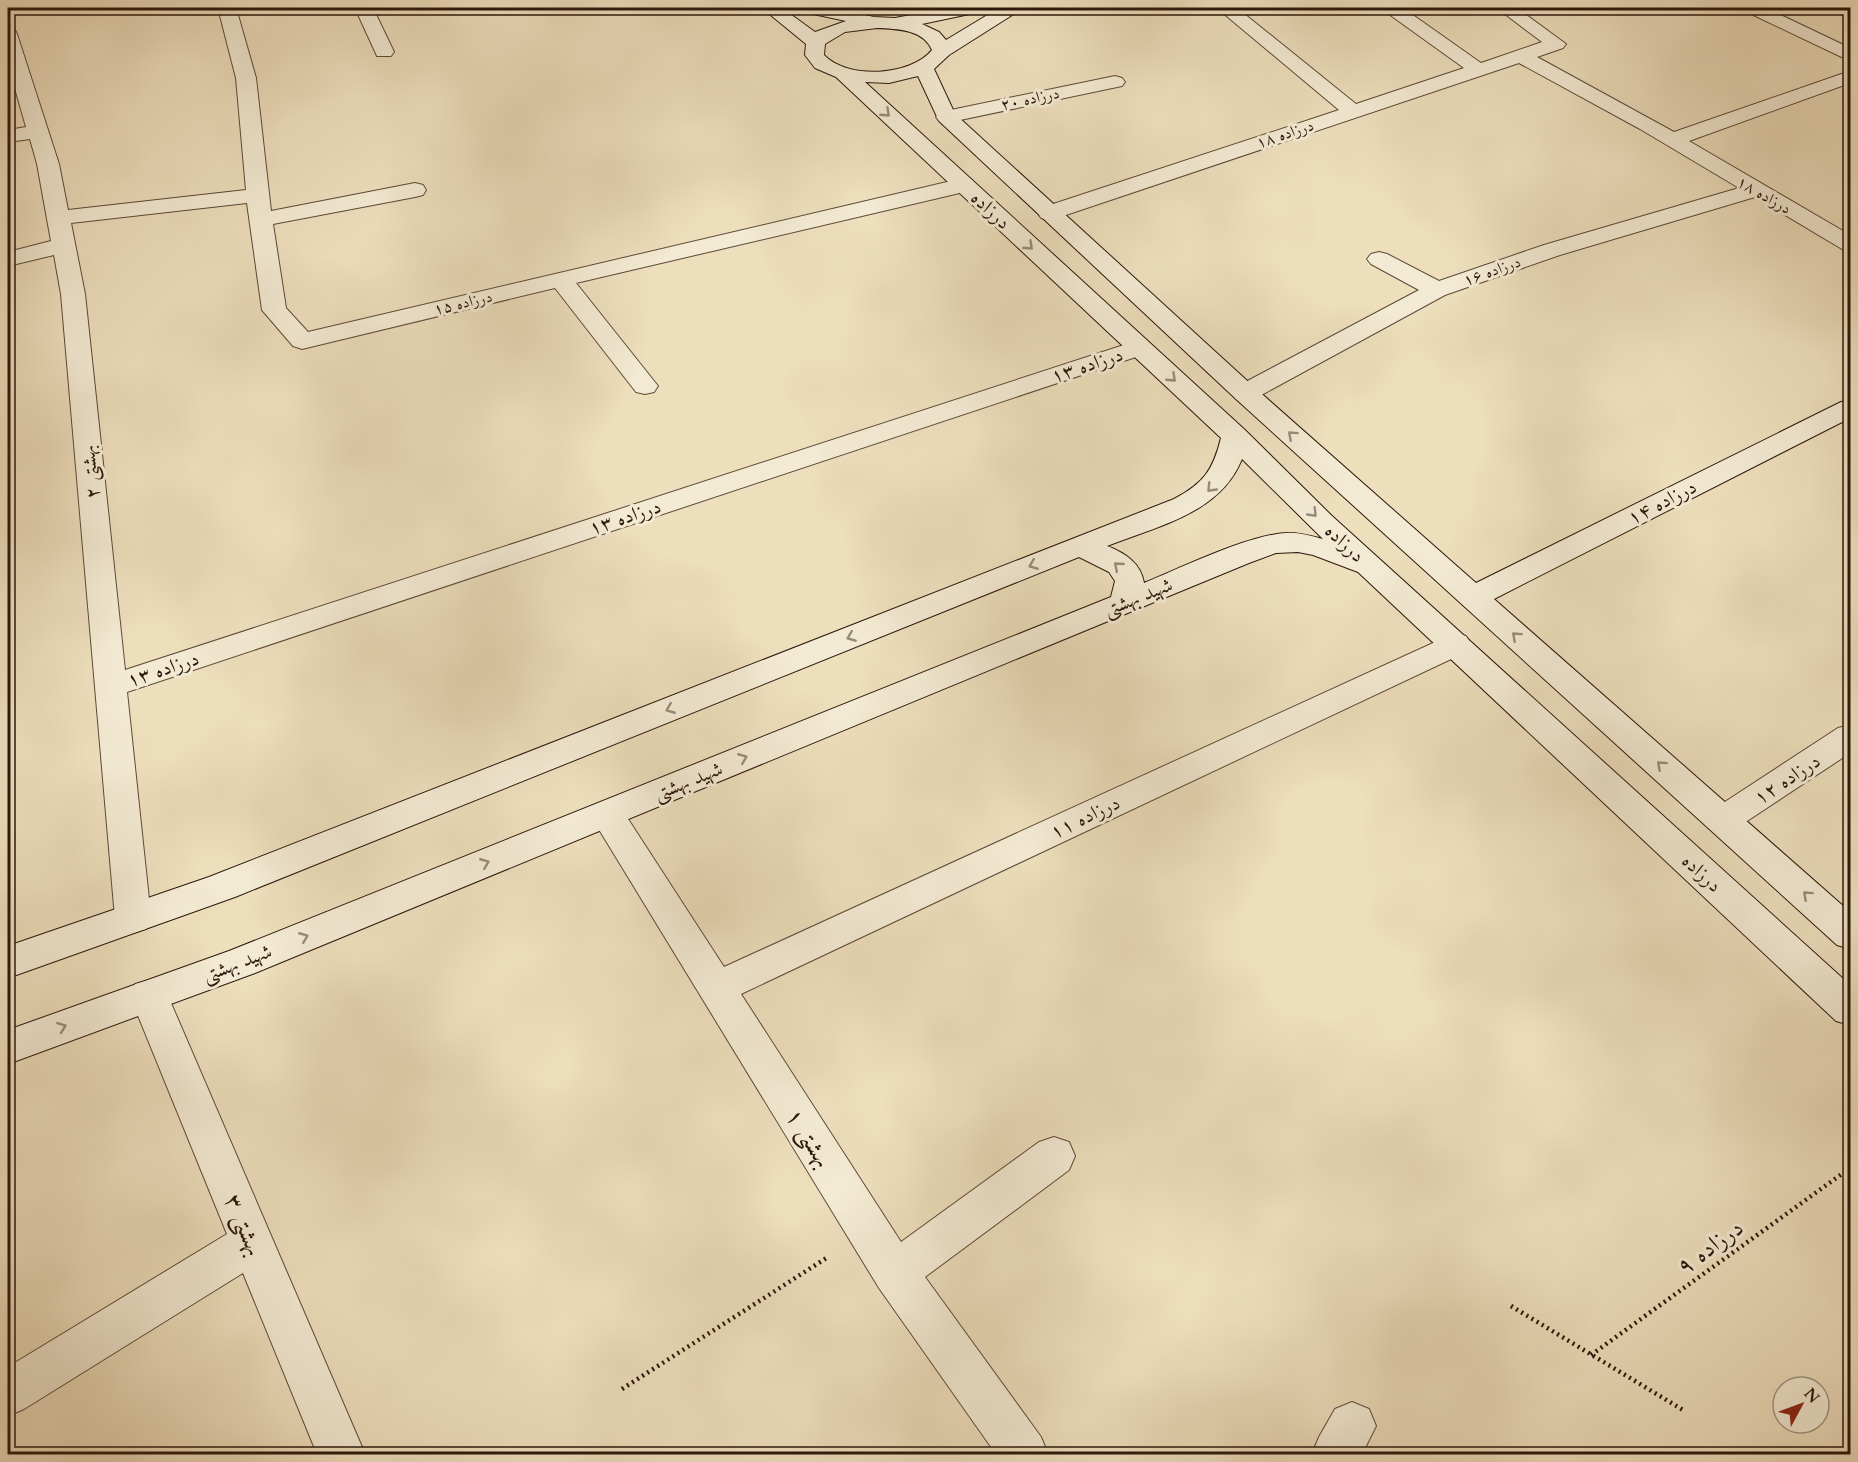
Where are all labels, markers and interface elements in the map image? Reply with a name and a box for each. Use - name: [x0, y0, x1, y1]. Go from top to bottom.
- street label: درزاده ۲۰: [999, 82, 1061, 116]
- one-way arrow: [880, 106, 890, 117]
- street label: درزاده ۱۸: [1253, 114, 1317, 154]
- street label: درزاده ۱۸: [1733, 171, 1795, 219]
- street label: درزاده: [965, 185, 1017, 235]
- one-way arrow: [1022, 238, 1033, 249]
- street label: درزاده ۱۶: [1460, 251, 1524, 291]
- street label: درزاده ۱۵: [431, 286, 495, 320]
- street label: درزاده ۱۳: [1047, 341, 1127, 389]
- one-way arrow: [1165, 371, 1176, 382]
- one-way arrow: [1289, 431, 1299, 442]
- street label: بهشتی ۲: [74, 444, 107, 500]
- street label: درزاده ۱۴: [1623, 473, 1701, 531]
- one-way arrow: [1207, 480, 1218, 491]
- street label: درزاده ۱۳: [585, 493, 665, 541]
- one-way arrow: [1306, 506, 1317, 516]
- street label: درزاده: [1319, 518, 1371, 568]
- one-way arrow: [1028, 558, 1039, 570]
- one-way arrow: [1114, 562, 1125, 573]
- street label: شهید بهشتی: [1099, 571, 1177, 624]
- one-way arrow: [847, 630, 858, 642]
- one-way arrow: [1512, 632, 1522, 643]
- street label: درزاده ۱۳: [123, 645, 203, 693]
- one-way arrow: [665, 702, 676, 714]
- street label: درزاده ۱۲: [1748, 747, 1826, 811]
- one-way arrow: [737, 753, 748, 765]
- street label: شهید بهشتی: [649, 755, 727, 808]
- one-way arrow: [1657, 761, 1668, 772]
- street label: درزاده ۱۱: [1046, 789, 1124, 845]
- street label: درزاده: [1676, 848, 1728, 898]
- one-way arrow: [478, 858, 489, 870]
- one-way arrow: [1803, 891, 1814, 902]
- one-way arrow: [298, 932, 309, 944]
- street label: شهید بهشتی: [198, 937, 276, 989]
- one-way arrow: [57, 1022, 67, 1035]
- street label: بهشتی ۱: [778, 1102, 840, 1174]
- street label: بهشتی ۳: [216, 1189, 272, 1261]
- street label: درزاده ۹: [1670, 1212, 1750, 1282]
- north arrow: [1771, 1375, 1831, 1435]
- text: N: [1799, 1383, 1824, 1408]

